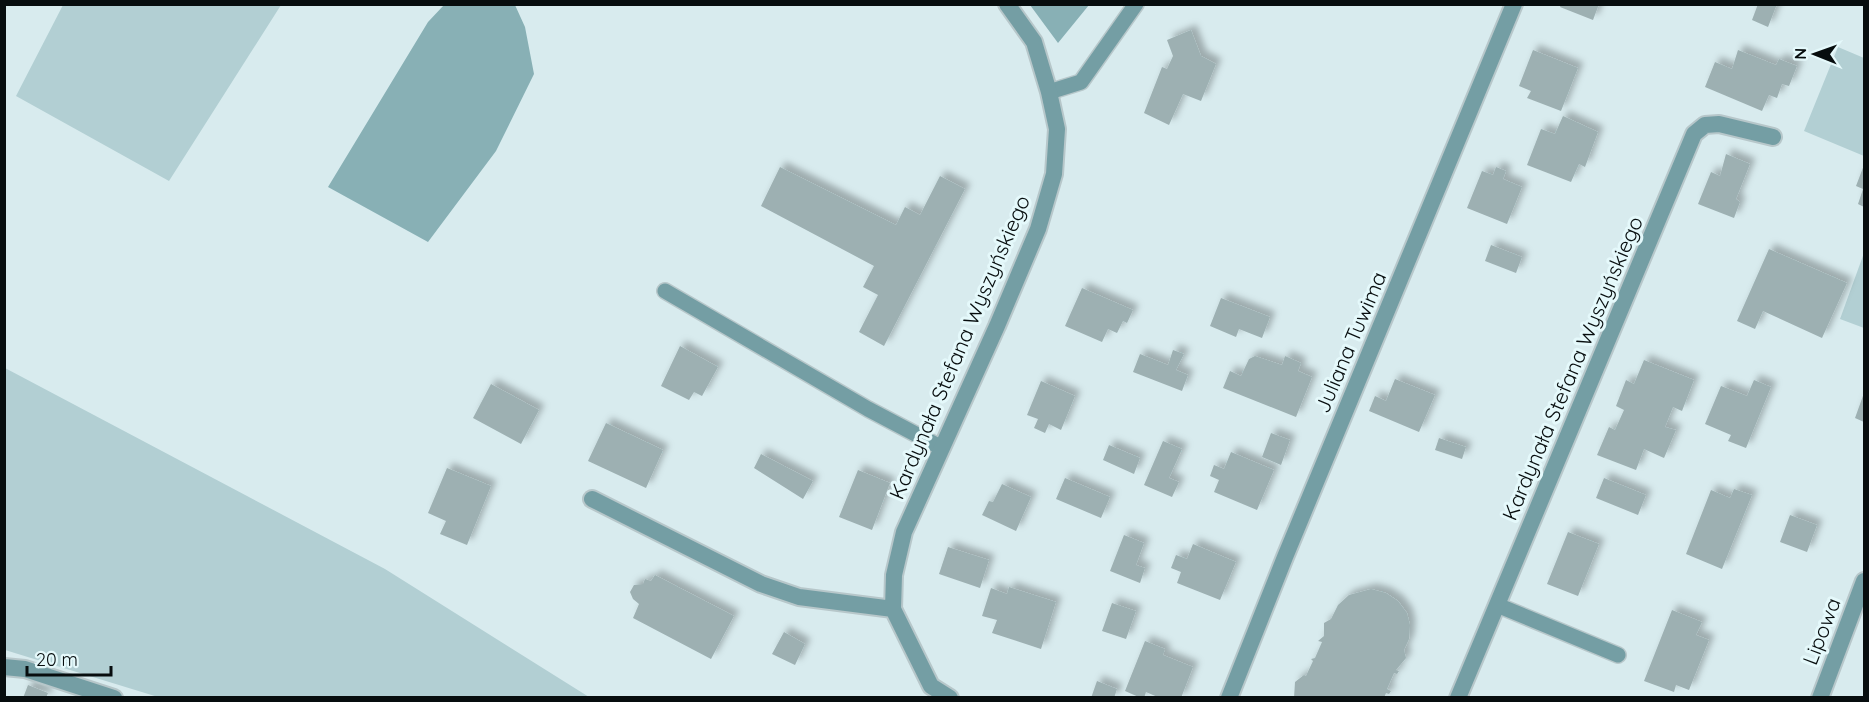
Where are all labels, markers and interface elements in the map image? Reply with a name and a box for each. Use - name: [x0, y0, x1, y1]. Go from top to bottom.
- north arrow: [1785, 24, 1845, 84]
- text: N: [1790, 48, 1810, 60]
- street label: Kardynała Stefana Wyszyńskiego: [883, 191, 1035, 503]
- street label: Kardynała Stefana Wyszyńskiego: [1496, 212, 1648, 524]
- street label: Juliana Tuwima: [1309, 267, 1391, 417]
- street label: Lipowa: [1796, 594, 1846, 668]
- scale bar: [27, 639, 111, 677]
- text: 20 m: [36, 648, 78, 671]

